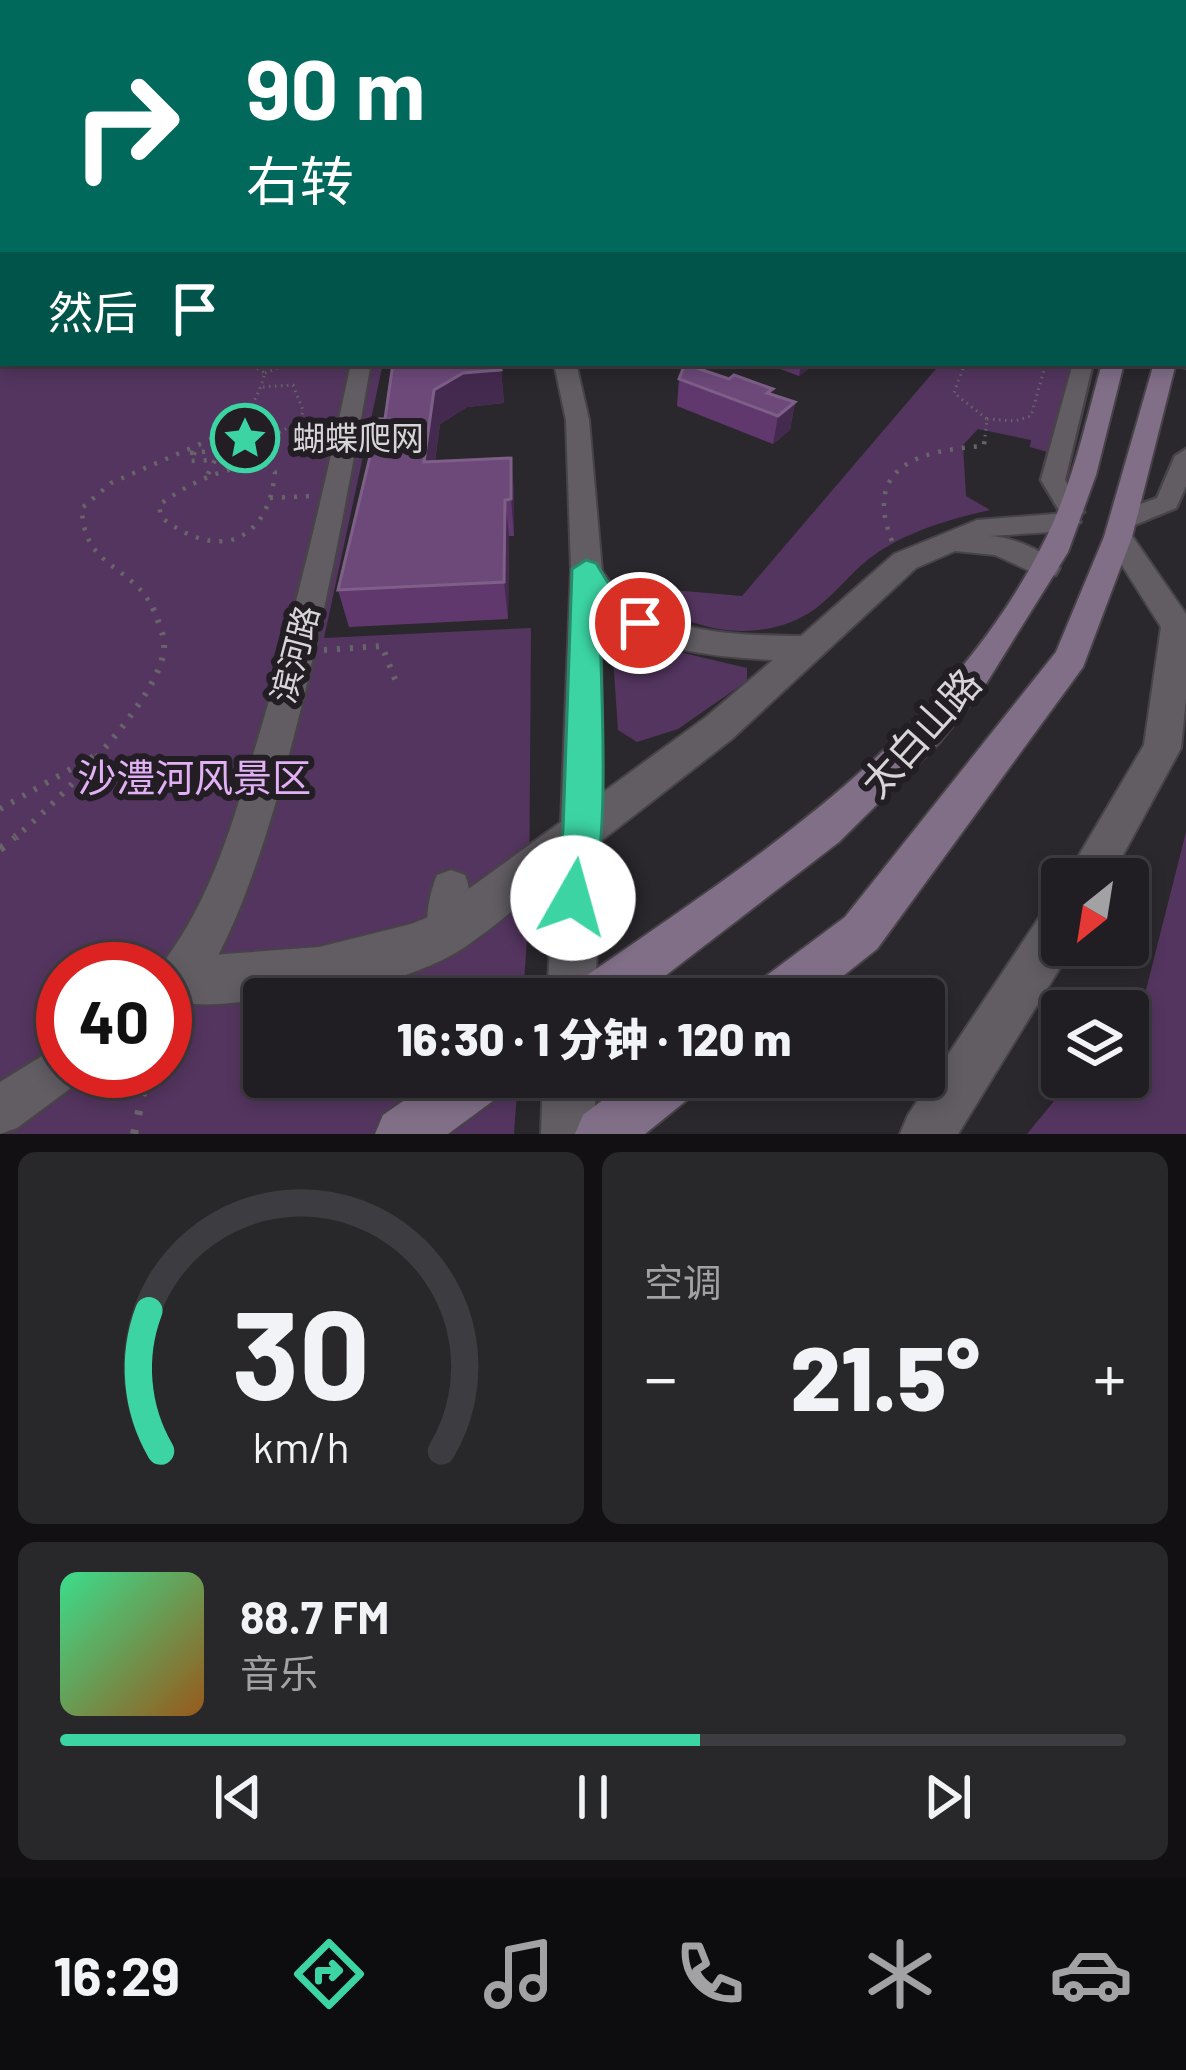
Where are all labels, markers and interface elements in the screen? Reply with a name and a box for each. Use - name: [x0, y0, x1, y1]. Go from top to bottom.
- text: 90 m: [246, 36, 425, 137]
- icon: right: [48, 48, 204, 204]
- text: 右转: [246, 147, 354, 212]
- icon: arrive: [162, 276, 228, 342]
- text: 然后: [48, 284, 138, 338]
- place icon: 蝴蝶爬网: [210, 403, 280, 473]
- place label: 蝴蝶爬网: [292, 417, 424, 457]
- pin: [589, 572, 691, 674]
- icon: arrive: [607, 590, 673, 656]
- street label: 滨河路: [262, 601, 326, 707]
- street label: 太白山路: [850, 658, 990, 806]
- park label: 沙澧河风景区: [77, 753, 311, 800]
- position arrow: [510, 835, 636, 961]
- north arrow: [1041, 858, 1149, 966]
- map controls: [1041, 858, 1149, 1098]
- speed limit sign: 40: [36, 942, 192, 1098]
- button: layers: [1041, 990, 1149, 1098]
- text: 16:30 · 1 分钟 · 120 m: [397, 1011, 791, 1065]
- text: 空调: [644, 1258, 722, 1305]
- text: 30: [232, 1275, 370, 1425]
- text: 21.5°: [790, 1321, 980, 1429]
- text: −: [644, 1336, 677, 1415]
- text: +: [1093, 1336, 1126, 1415]
- text: km/h: [252, 1420, 350, 1472]
- text: 88.7 FM: [240, 1589, 390, 1643]
- text: 音乐: [240, 1649, 318, 1696]
- icon: previous: [205, 1764, 271, 1830]
- icon: pause: [560, 1764, 626, 1830]
- icon: next: [915, 1764, 981, 1830]
- icon: directions: [287, 1932, 371, 2016]
- icon: music: [477, 1932, 561, 2016]
- icon: phone: [668, 1932, 752, 2016]
- icon: climate: [858, 1932, 942, 2016]
- icon: car: [1049, 1932, 1133, 2016]
- text: 16:29: [53, 1942, 180, 2007]

